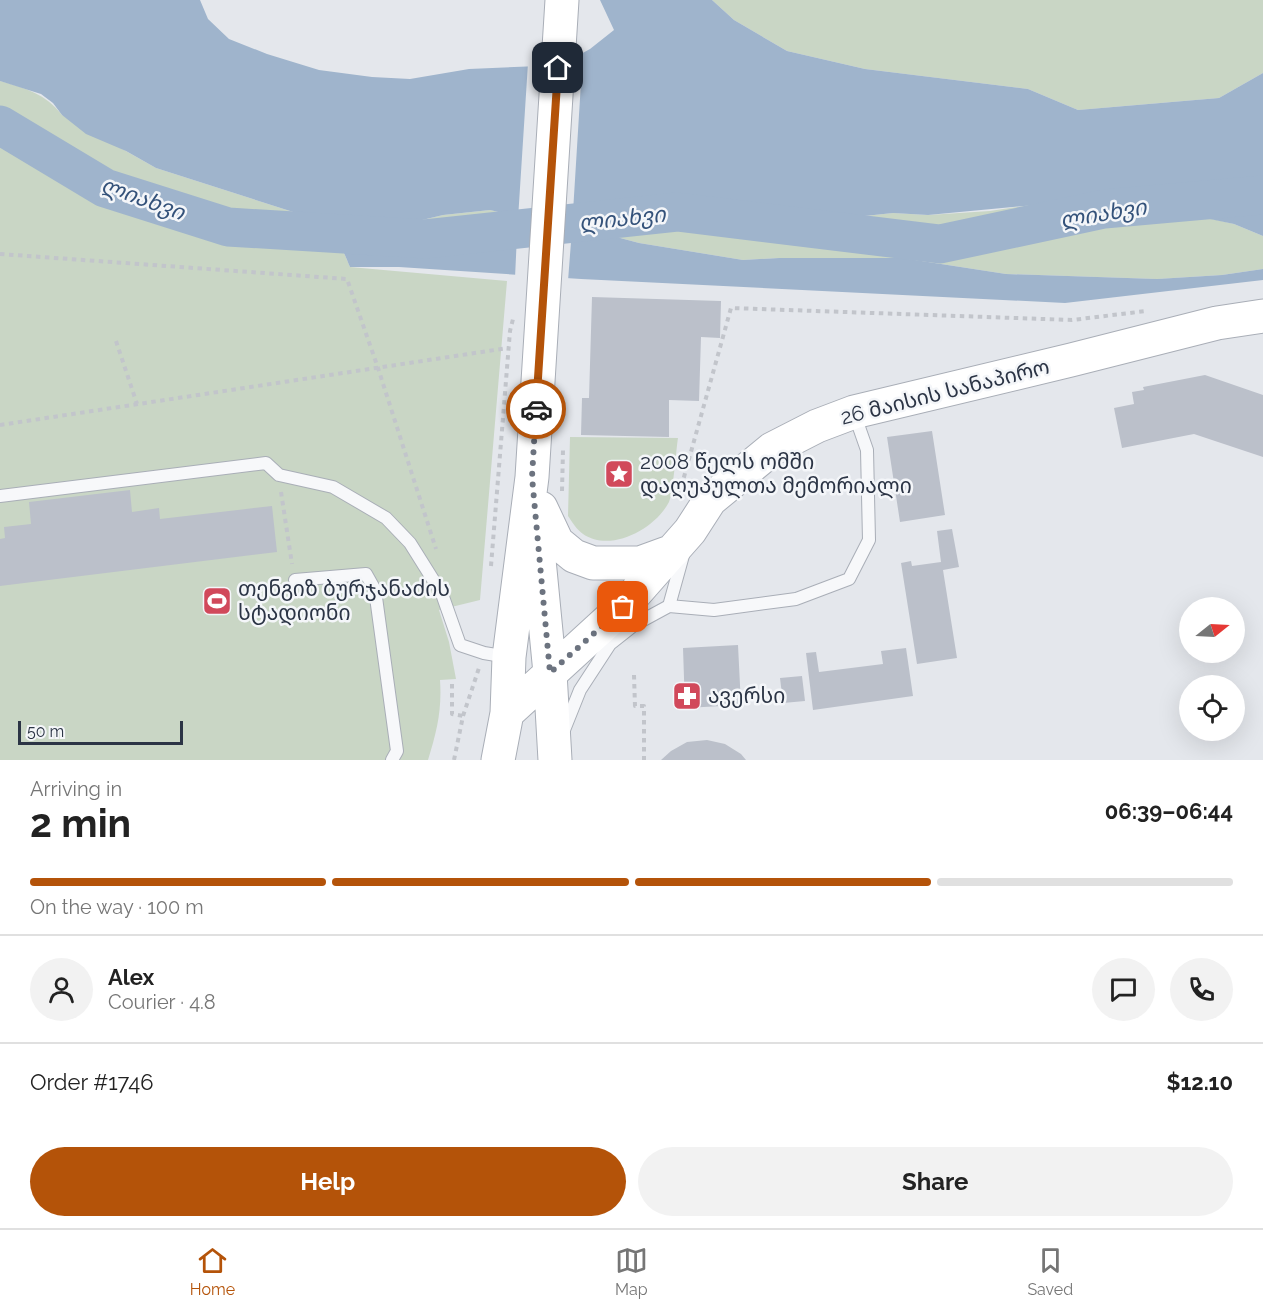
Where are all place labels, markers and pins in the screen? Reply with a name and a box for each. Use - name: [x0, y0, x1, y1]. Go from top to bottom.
- pin: [532, 42, 583, 93]
- place label: 2008 წელს ომში დაღუპულთა მემორიალი: [640, 449, 912, 499]
- place icon: 2008 წელს ომში დაღუპულთა მემორიალი: [603, 458, 635, 490]
- place label: თენგიზ ბურჯანაძის სტადიონი: [238, 576, 450, 626]
- pin: [597, 581, 648, 632]
- sports icon: თენგიზ ბურჯანაძის სტადიონი: [201, 585, 233, 617]
- pharmacy icon: ავერსი: [671, 680, 703, 712]
- place label: ავერსი: [708, 683, 785, 708]

